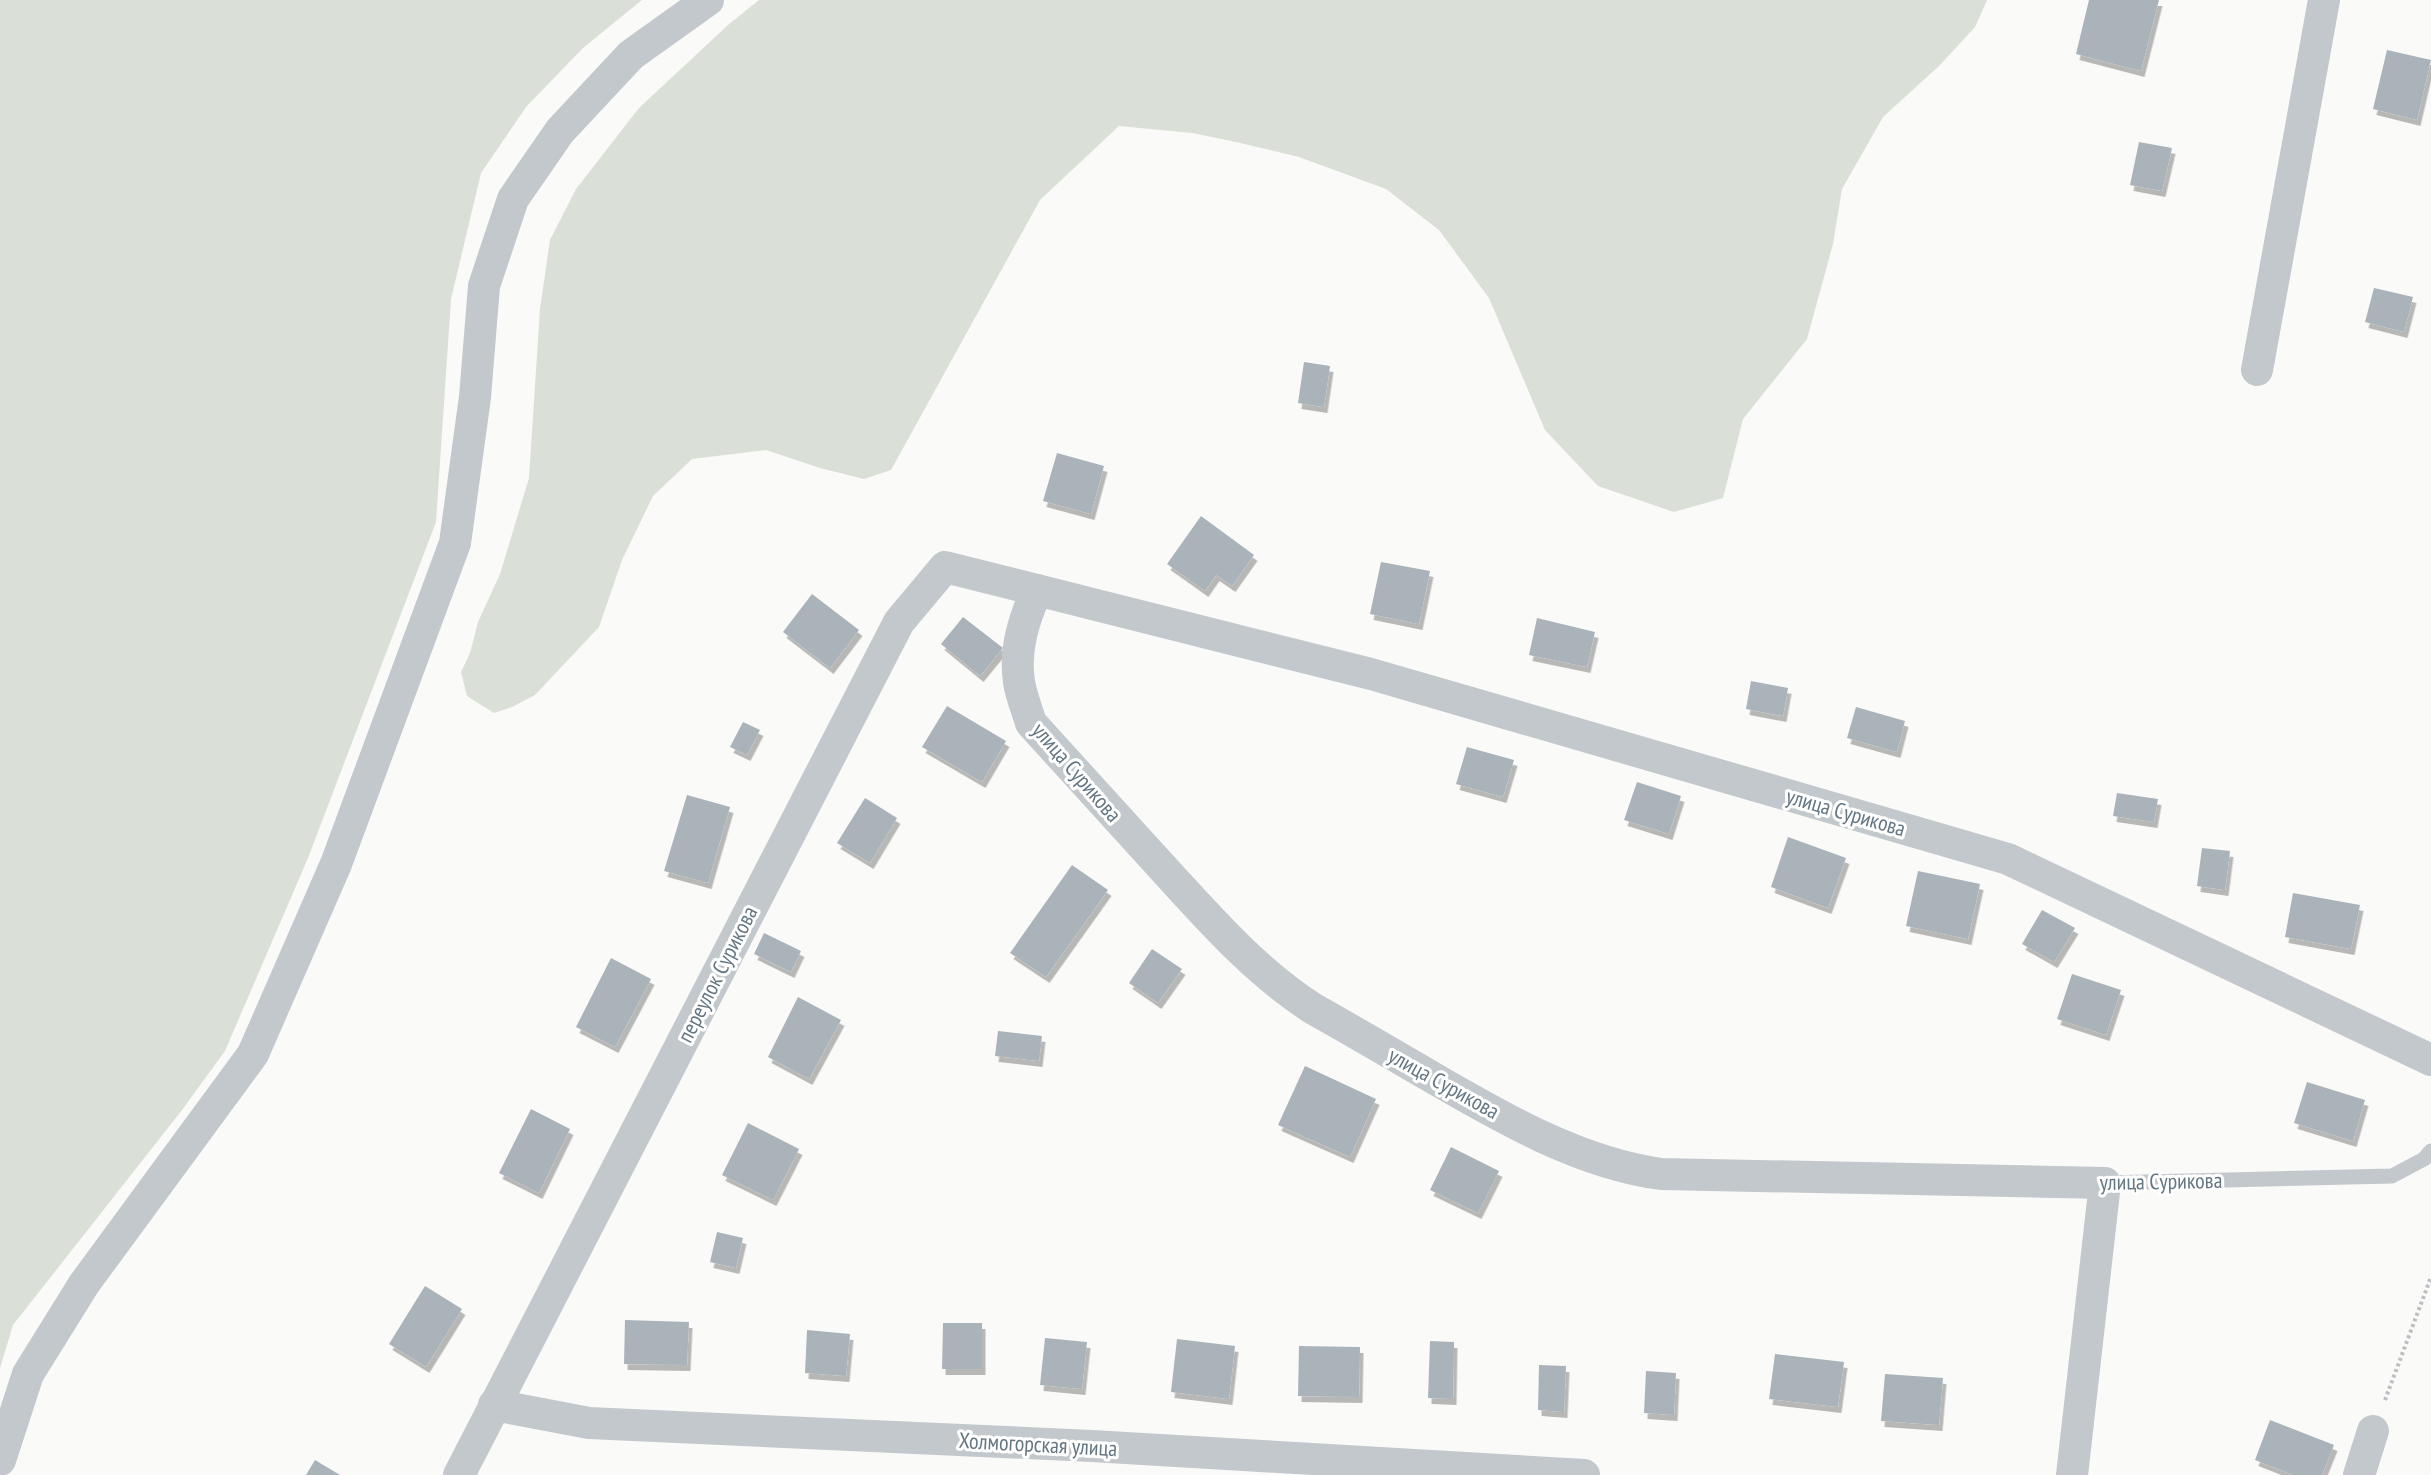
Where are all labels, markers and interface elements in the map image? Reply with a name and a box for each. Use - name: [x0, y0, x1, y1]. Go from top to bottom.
- street label: улица Сурикова: [1026, 717, 1128, 827]
- street label: улица Сурикова: [1783, 782, 1909, 842]
- street label: переулок Сурикова: [671, 901, 763, 1047]
- street label: улица Сурикова: [1384, 1041, 1504, 1125]
- street label: улица Сурикова: [2099, 1166, 2223, 1196]
- street label: Холмогорская улица: [958, 1426, 1118, 1462]

